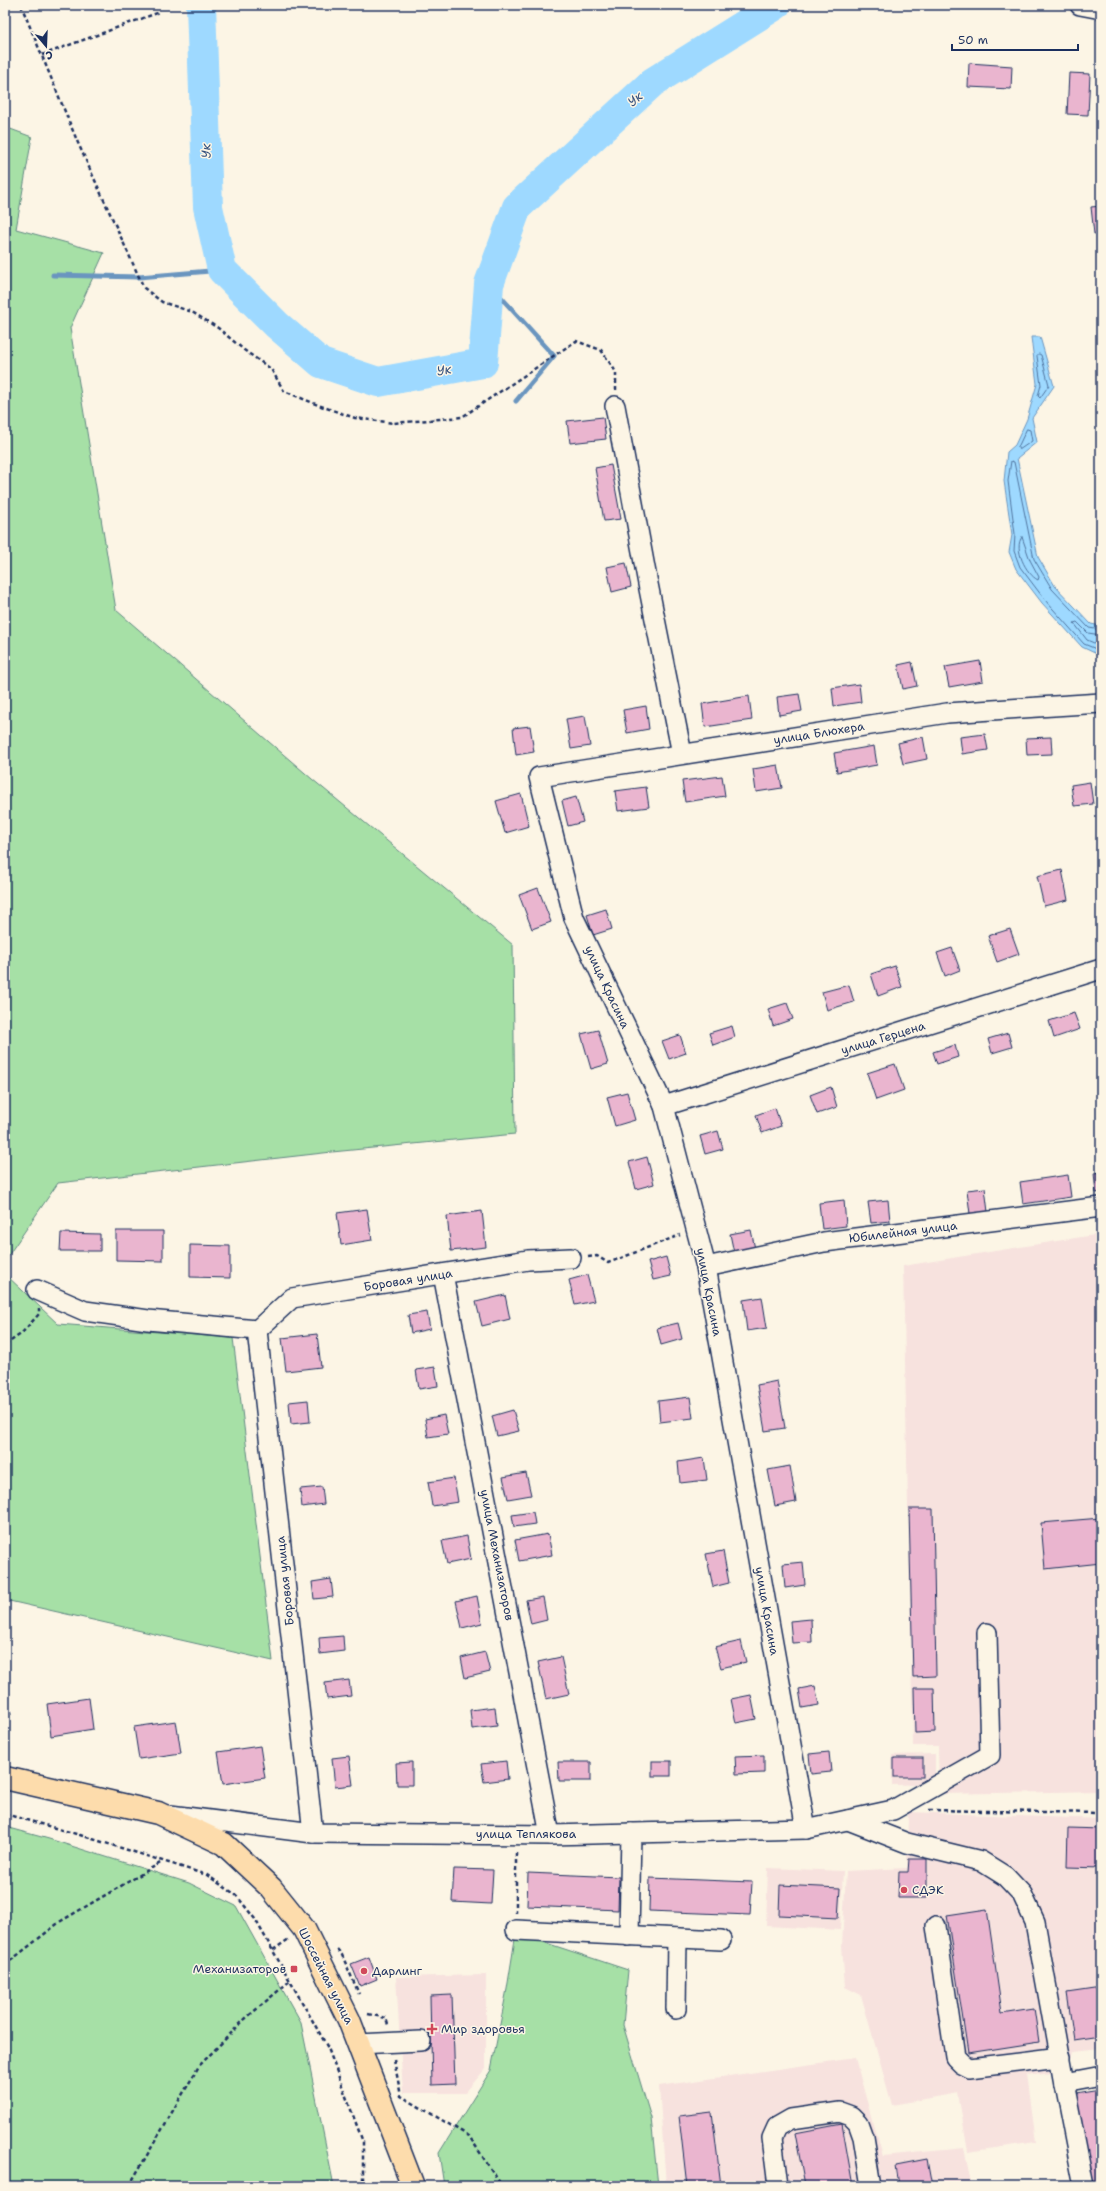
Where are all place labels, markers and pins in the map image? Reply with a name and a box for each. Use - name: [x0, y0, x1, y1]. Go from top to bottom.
- place label: СДЭК: [912, 1882, 944, 1898]
- marker: СДЭК: [899, 1885, 909, 1895]
- place label: Механизаторов: [193, 1961, 286, 1977]
- place label: Дарлинг: [372, 1963, 423, 1979]
- marker: Механизаторов: [289, 1964, 299, 1974]
- marker: Дарлинг: [359, 1966, 369, 1976]
- place label: Мир здоровья: [441, 2021, 525, 2037]
- marker: Мир здоровья: [426, 2023, 438, 2035]

